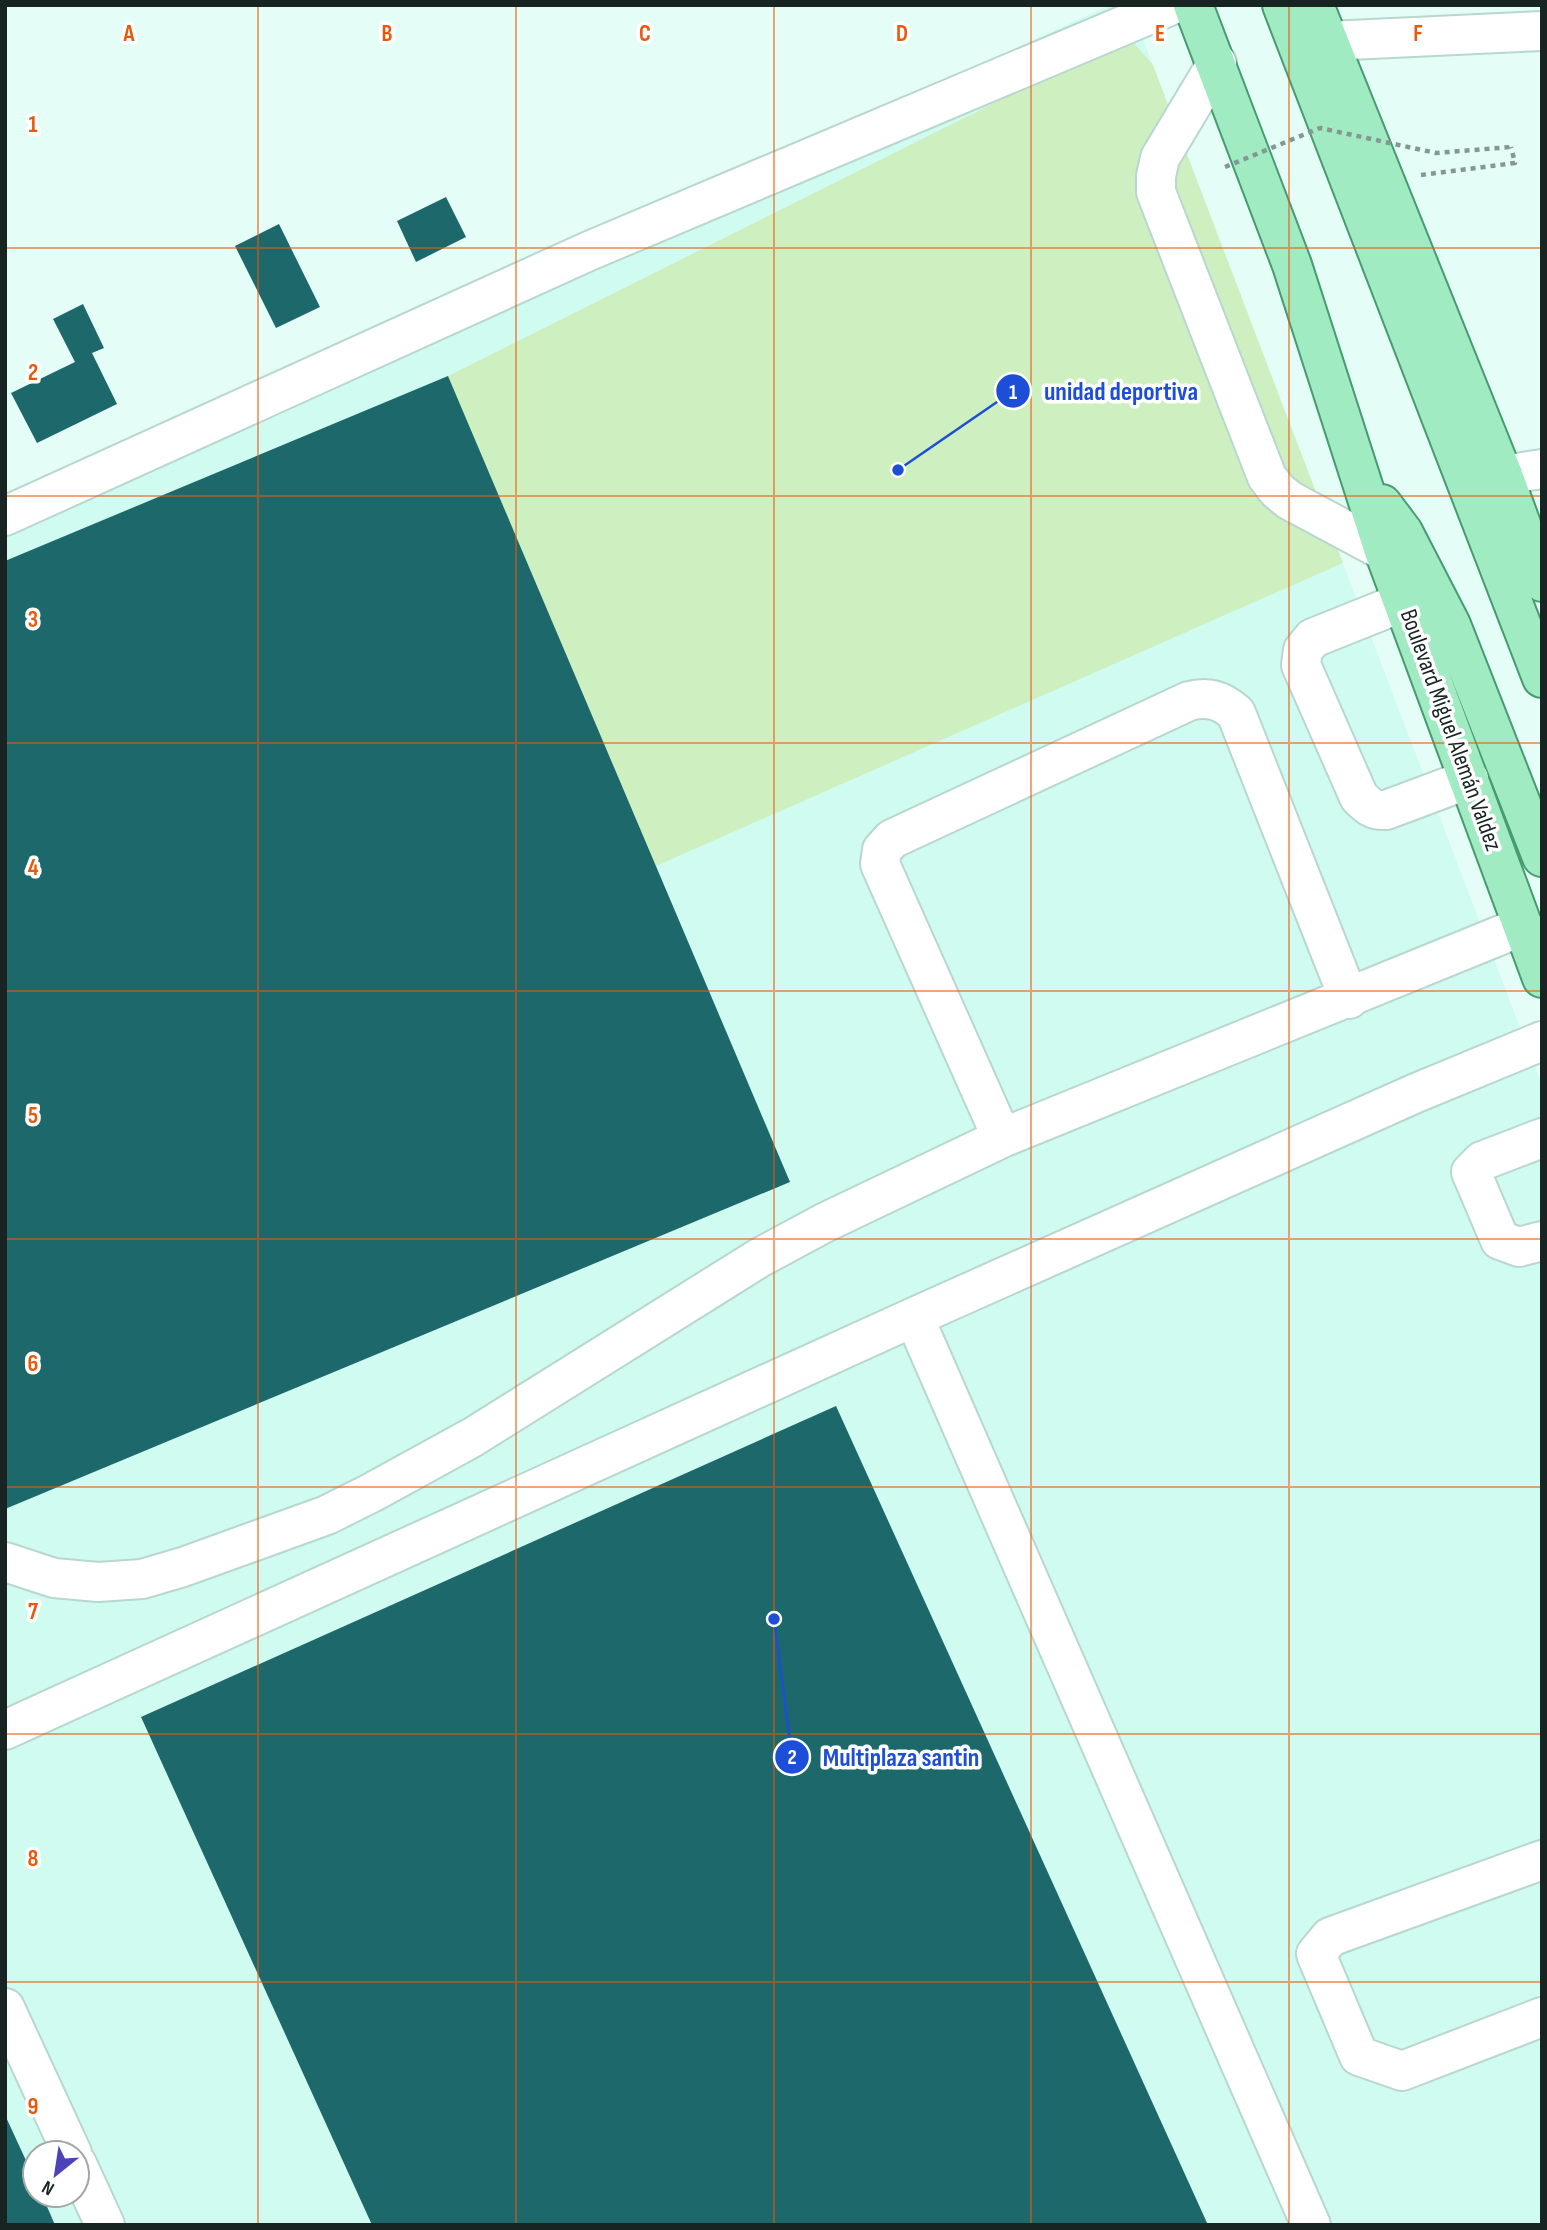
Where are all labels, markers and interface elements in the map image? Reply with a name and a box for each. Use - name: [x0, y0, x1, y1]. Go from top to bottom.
- text: A: [123, 20, 136, 48]
- text: B: [382, 20, 393, 48]
- text: C: [639, 20, 651, 48]
- text: D: [896, 20, 908, 48]
- text: E: [1155, 20, 1165, 48]
- text: F: [1413, 20, 1423, 48]
- text: 1: [28, 111, 38, 139]
- text: 2: [28, 359, 38, 387]
- callout: unidad deportiva: [995, 368, 1212, 415]
- text: unidad deportiva: [1044, 377, 1198, 408]
- text: 1: [1009, 380, 1017, 405]
- street label: Boulevard Miguel Alemán Valdez: [1394, 605, 1508, 855]
- text: 3: [28, 606, 38, 634]
- text: 4: [28, 854, 39, 882]
- text: 5: [28, 1102, 38, 1130]
- text: 6: [28, 1350, 38, 1378]
- text: 7: [28, 1598, 38, 1626]
- callout: Multiplaza santin: [774, 1733, 994, 1780]
- text: Multiplaza santin: [823, 1743, 979, 1774]
- text: 2: [787, 1745, 797, 1770]
- text: 8: [28, 1845, 39, 1873]
- text: 9: [28, 2093, 38, 2121]
- north arrow: [21, 2139, 91, 2209]
- text: N: [38, 2175, 58, 2200]

